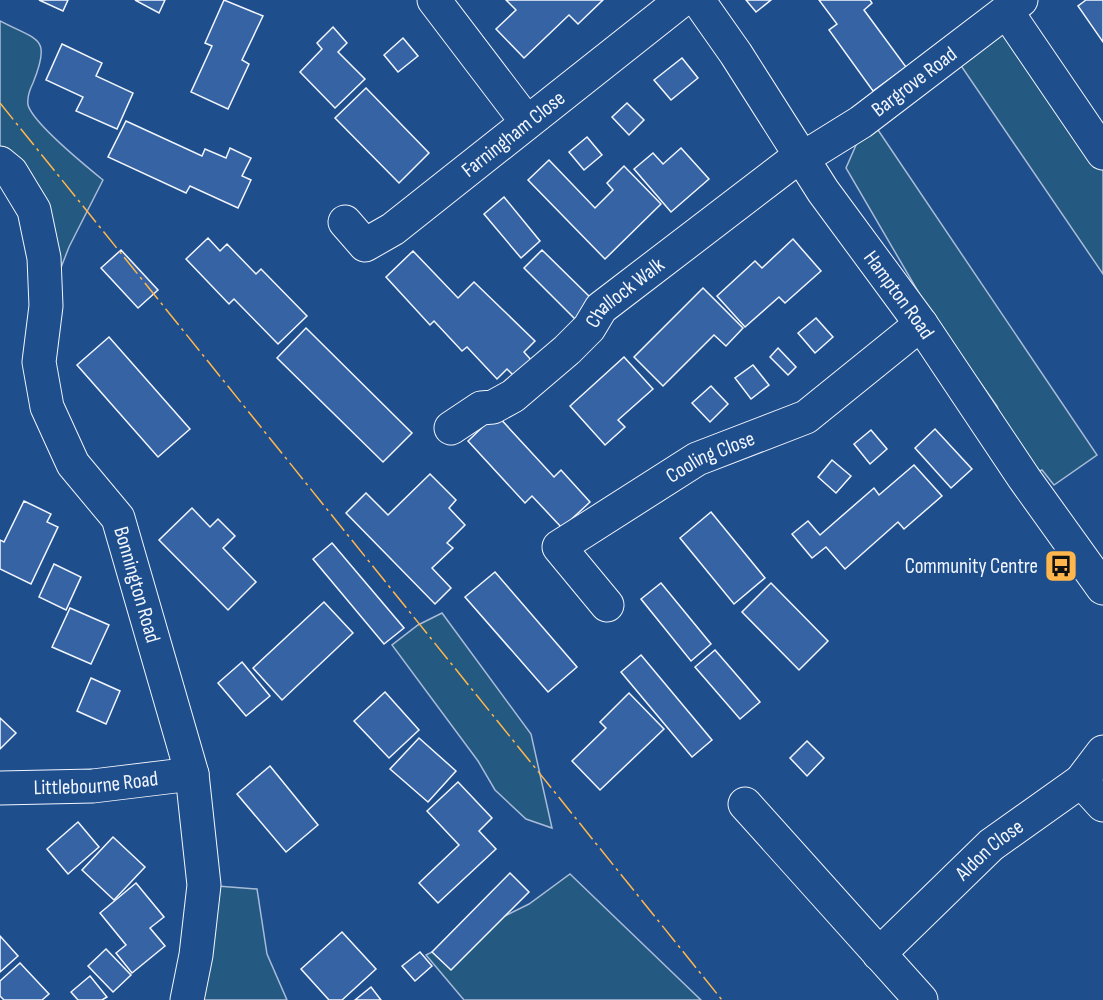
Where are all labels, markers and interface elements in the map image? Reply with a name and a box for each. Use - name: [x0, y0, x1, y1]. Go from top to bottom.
- street label: Bargrove Road: [867, 42, 962, 122]
- street label: Farningham Close: [457, 86, 570, 183]
- street label: Hampton Road: [858, 246, 939, 344]
- street label: Challock Walk: [580, 252, 669, 332]
- street label: Cooling Close: [661, 426, 758, 489]
- street label: Bonnington Road: [108, 524, 165, 646]
- bus stop icon: Community Centre: [1043, 548, 1079, 584]
- place label: Community Centre: [905, 554, 1038, 579]
- street label: Littlebourne Road: [33, 766, 160, 800]
- street label: Aldon Close: [950, 814, 1028, 887]

